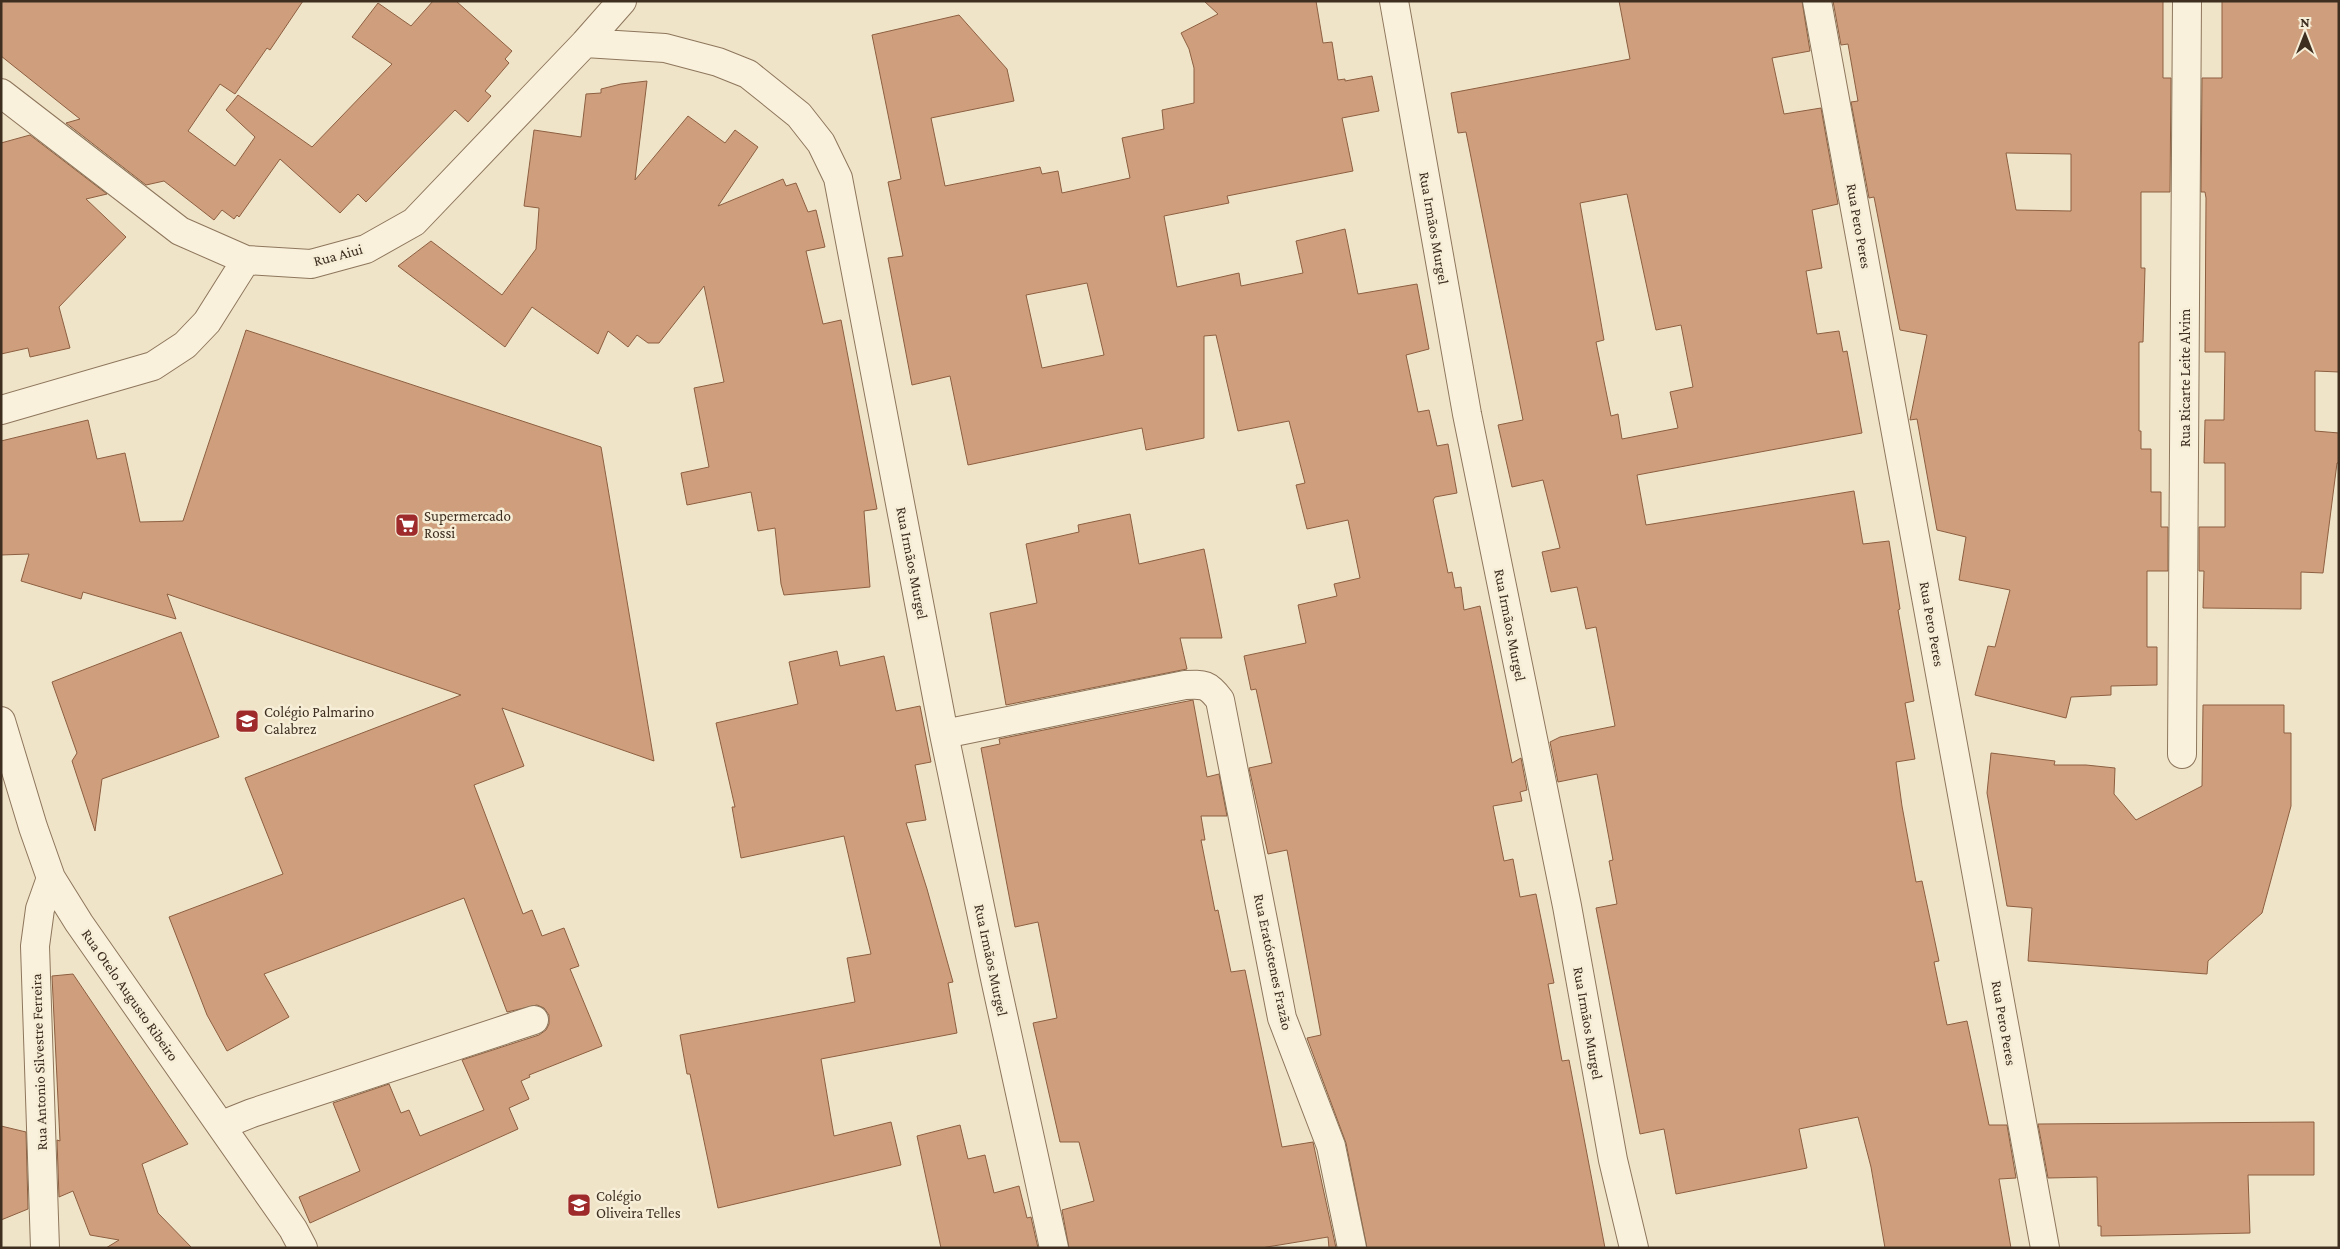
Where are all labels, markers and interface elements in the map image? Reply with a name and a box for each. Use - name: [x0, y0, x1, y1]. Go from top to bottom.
- north arrow: [2280, 10, 2330, 60]
- text: N: [2300, 14, 2310, 30]
- street label: Rua Irmãos Murgel: [1415, 170, 1452, 286]
- street label: Rua Pero Peres: [1844, 182, 1874, 270]
- street label: Rua Aiui: [312, 241, 364, 269]
- street label: Rua Ricarte Leite Alvim: [2177, 309, 2193, 447]
- street label: Rua Irmãos Murgel: [892, 505, 931, 621]
- place label: Supermercado Rossi: [424, 508, 511, 541]
- supermarket icon: Supermercado Rossi: [394, 512, 420, 538]
- street label: Rua Irmãos Murgel: [1490, 567, 1529, 683]
- street label: Rua Pero Peres: [1917, 580, 1947, 668]
- place label: Colégio Palmarino Calabrez: [264, 704, 374, 737]
- school or university icon: Colégio Palmarino Calabrez: [234, 708, 260, 734]
- street label: Rua Eratóstenes Frazão: [1251, 892, 1295, 1032]
- street label: Rua Irmãos Murgel: [970, 903, 1011, 1018]
- street label: Rua Otelo Augusto Ribeiro: [78, 926, 182, 1064]
- street label: Rua Irmãos Murgel: [1569, 965, 1606, 1081]
- street label: Rua Antonio Silvestre Ferreira: [28, 973, 50, 1151]
- street label: Rua Pero Peres: [1989, 979, 2019, 1067]
- place label: Colégio Oliveira Telles: [596, 1188, 681, 1221]
- school or university icon: Colégio Oliveira Telles: [566, 1192, 592, 1218]

